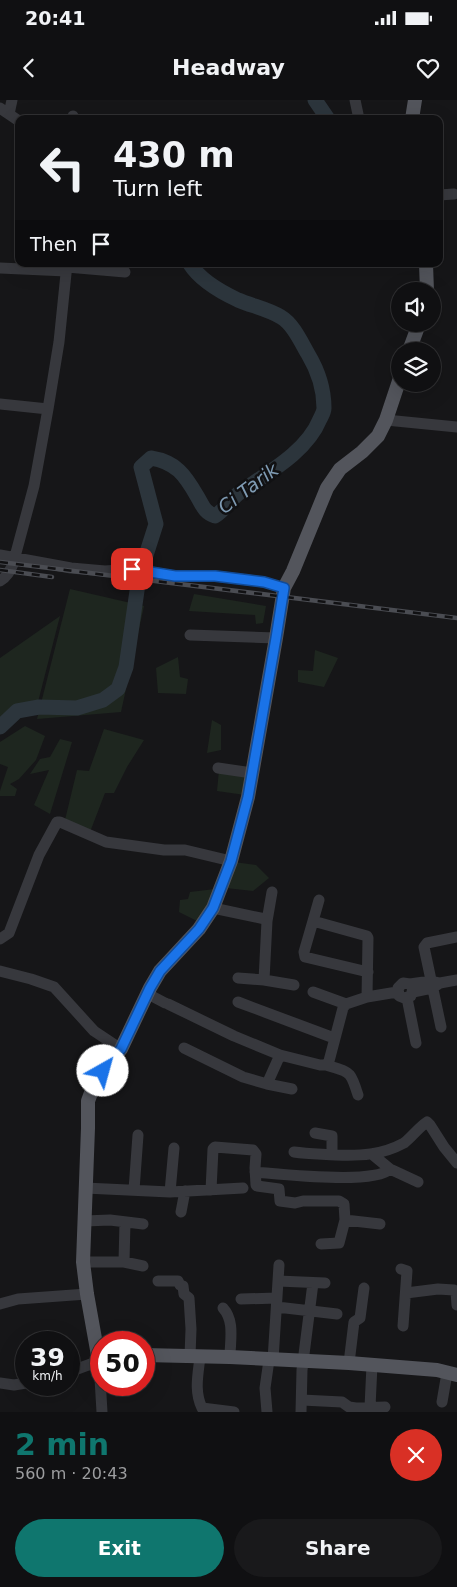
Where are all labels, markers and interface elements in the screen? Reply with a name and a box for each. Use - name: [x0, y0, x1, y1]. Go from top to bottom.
- text: 20:41: [25, 7, 85, 29]
- icon: back: [15, 54, 43, 82]
- icon: heart: [414, 54, 442, 82]
- text: Headway: [172, 55, 285, 80]
- icon: left: [30, 135, 95, 200]
- text: 430 m: [113, 135, 235, 175]
- text: Turn left: [113, 176, 202, 201]
- icon: arrive: [87, 230, 115, 258]
- text: Then: [30, 233, 77, 255]
- map controls: [391, 282, 441, 392]
- button: sound: [391, 282, 441, 332]
- button: layers: [391, 342, 441, 392]
- water label: Ci Tarik: [213, 458, 283, 518]
- pin: [111, 548, 153, 590]
- icon: arrive: [118, 555, 146, 583]
- position arrow: [76, 1044, 128, 1096]
- speed limit sign: 50: [90, 1331, 155, 1396]
- text: 39: [30, 1343, 65, 1372]
- text: km/h: [32, 1369, 63, 1383]
- text: 2 min: [15, 1427, 109, 1462]
- button: close: [390, 1429, 442, 1481]
- text: 560 m · 20:43: [15, 1464, 128, 1483]
- button: Exit: [15, 1519, 224, 1577]
- button: Share: [234, 1519, 442, 1577]

